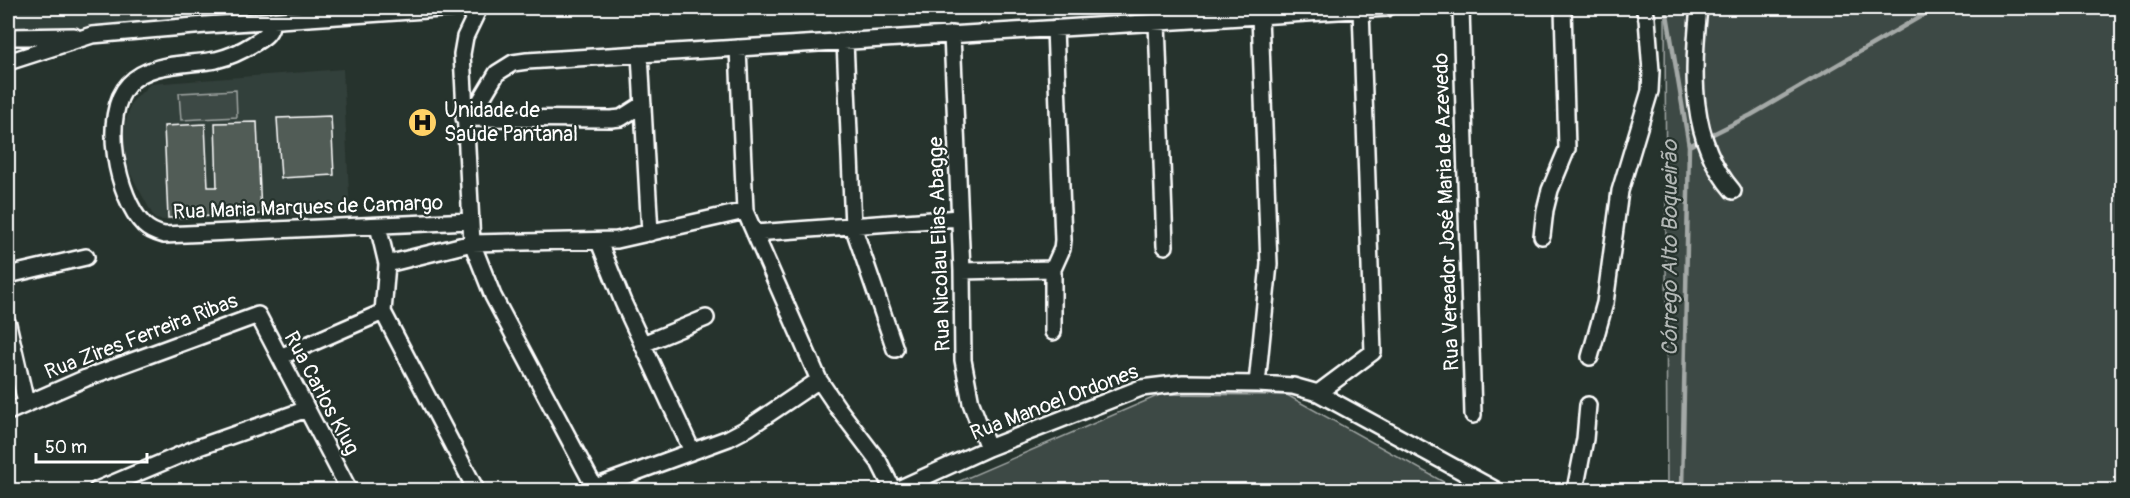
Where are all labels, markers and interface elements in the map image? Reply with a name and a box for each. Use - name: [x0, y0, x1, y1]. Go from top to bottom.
- street label: Rua Vereador José Maria de Azevedo: [1427, 52, 1466, 372]
- place label: Unidade de Saúde Pantanal: [444, 97, 578, 148]
- hospital icon: Unidade de Saúde Pantanal: [407, 106, 439, 138]
- street label: Rua Nicolau Elias Abagge: [922, 135, 957, 352]
- water label: Córrego Alto Boqueirão: [1656, 138, 1684, 356]
- street label: Rua Maria Marques de Camargo: [172, 189, 444, 226]
- street label: Rua Zires Ferreira Ribas: [41, 287, 242, 386]
- street label: Rua Carlos Klug: [278, 327, 365, 460]
- street label: Rua Manoel Ordones: [966, 358, 1143, 447]
- scale bar: [36, 426, 147, 464]
- text: 50 m: [45, 436, 87, 459]

